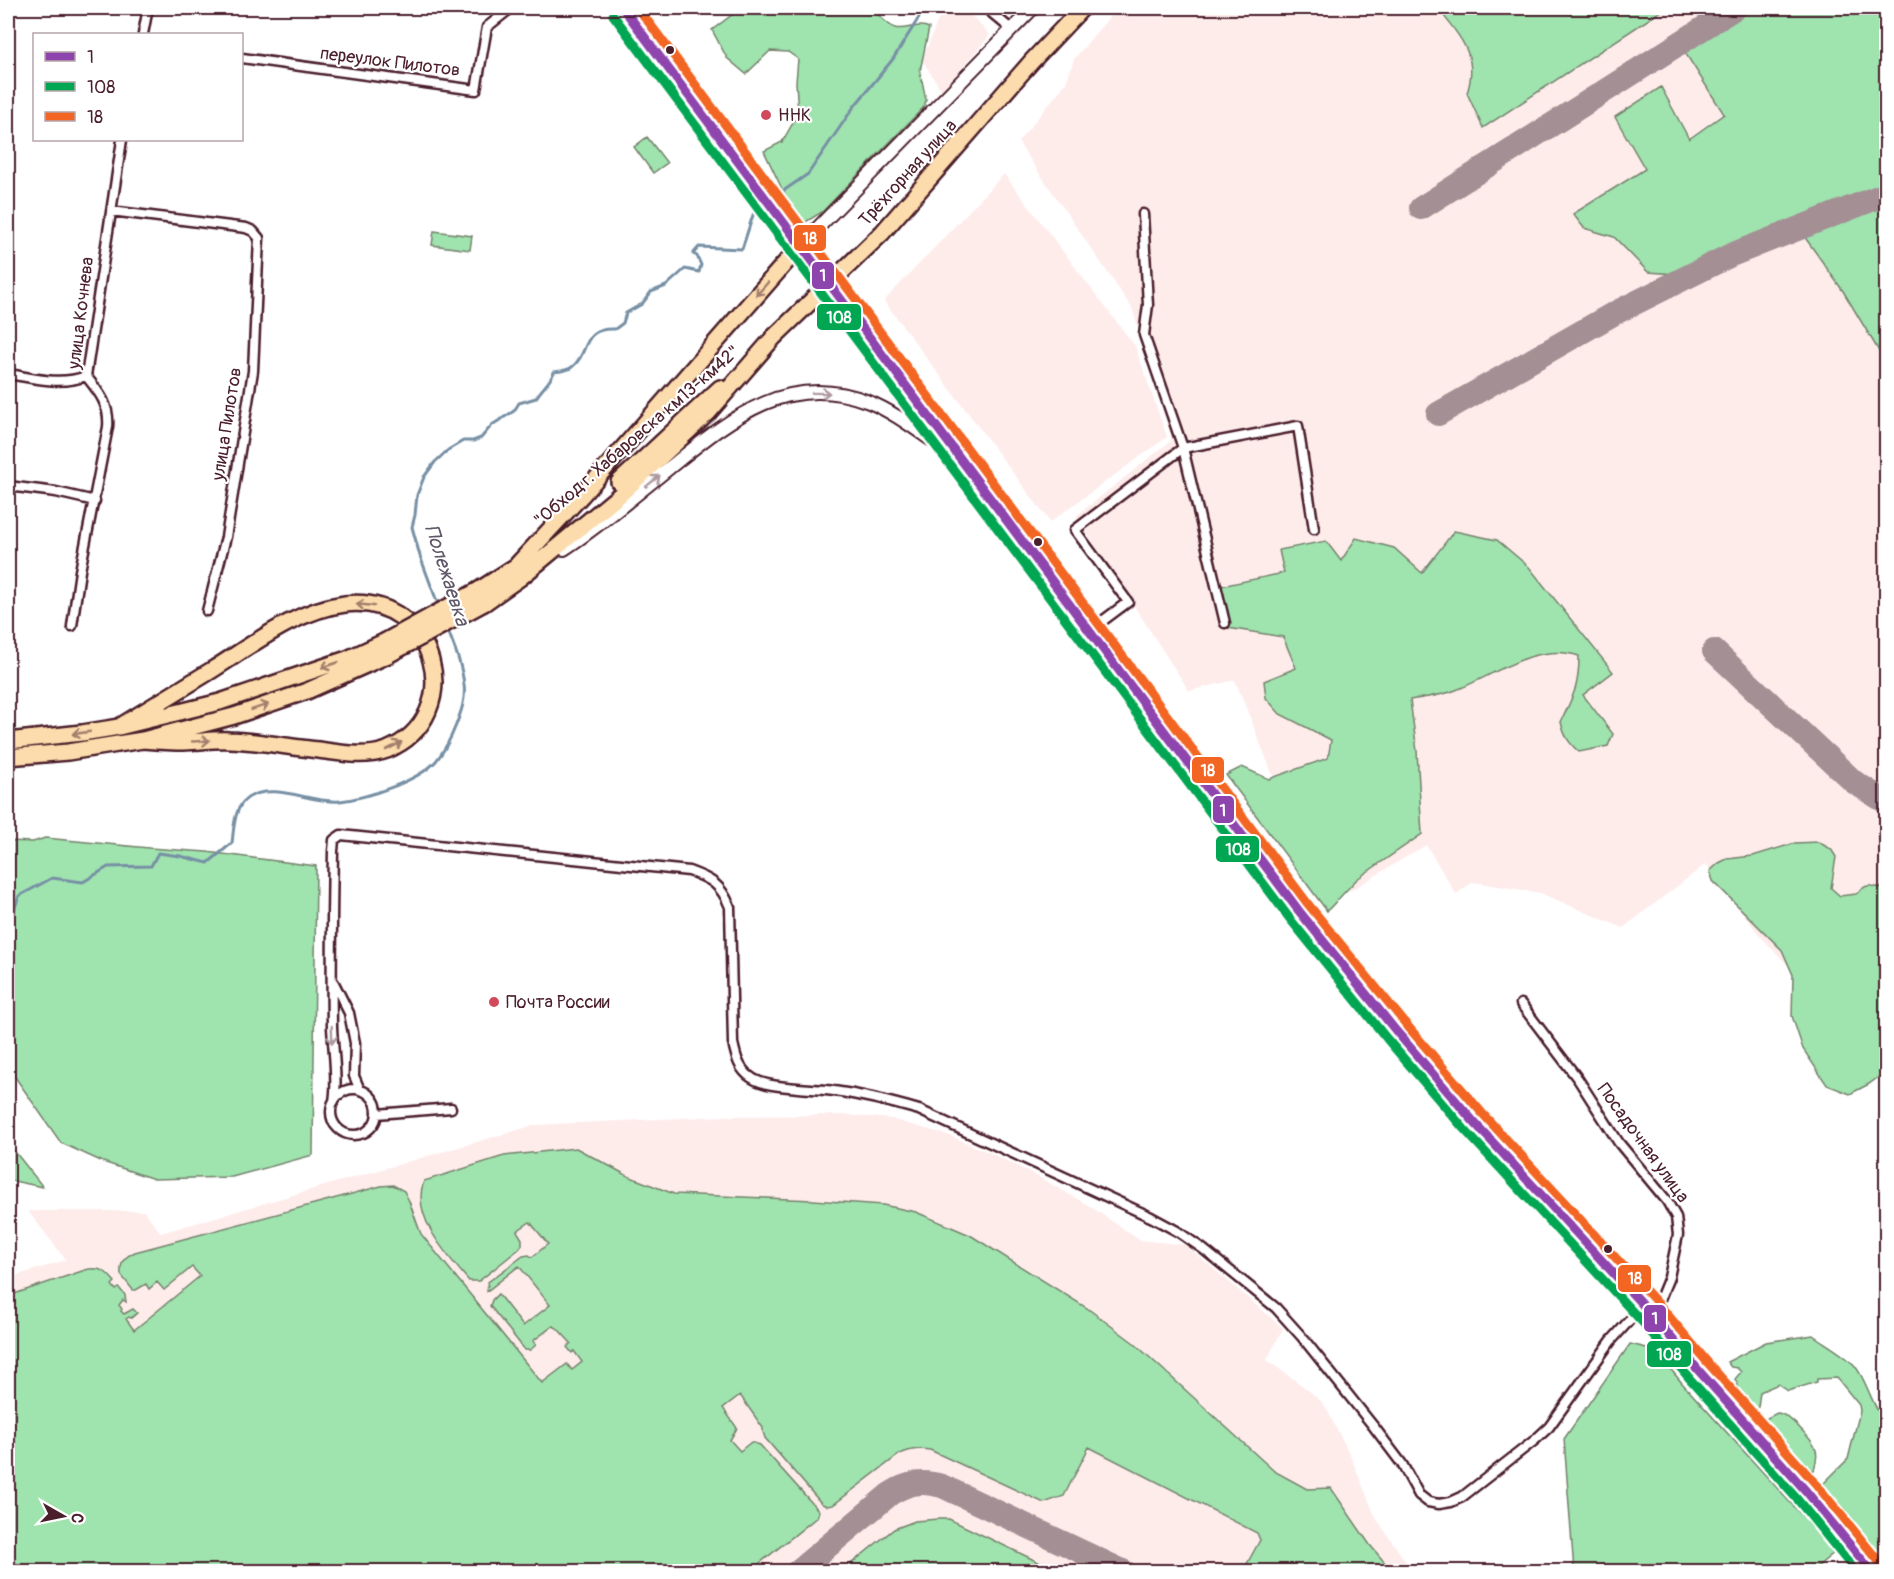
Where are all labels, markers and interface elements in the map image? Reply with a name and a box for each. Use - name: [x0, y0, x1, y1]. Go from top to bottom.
- legend: [33, 33, 243, 141]
- street label: переулок Пилотов: [319, 42, 461, 82]
- unlabelled marker: [664, 44, 676, 56]
- text: 1: [87, 46, 94, 69]
- text: 108: [87, 76, 115, 99]
- place label: ННК: [778, 104, 811, 127]
- text: 18: [87, 106, 103, 129]
- marker: ННК: [759, 108, 773, 122]
- street label: Трёхгорная улица: [854, 115, 962, 231]
- line badge: 18: [793, 224, 827, 252]
- text: 18: [803, 229, 817, 249]
- street label: улица Кочнева: [63, 256, 99, 371]
- line badge: 1: [811, 261, 835, 290]
- text: 1: [820, 266, 826, 286]
- one-way arrow: [755, 281, 769, 296]
- line badge: 108: [816, 303, 862, 331]
- text: 108: [826, 308, 852, 328]
- street label: "Обход г. Хабаровска км13-км42": [529, 340, 745, 532]
- street label: улица Пилотов: [207, 366, 247, 483]
- one-way arrow: [811, 388, 831, 399]
- one-way arrow: [645, 474, 660, 488]
- water label: Полежаевка: [419, 521, 476, 630]
- unlabelled marker: [1032, 536, 1044, 548]
- one-way arrow: [356, 599, 375, 610]
- one-way arrow: [321, 661, 340, 672]
- one-way arrow: [250, 701, 269, 712]
- one-way arrow: [72, 728, 92, 739]
- one-way arrow: [191, 736, 211, 747]
- one-way arrow: [384, 740, 402, 751]
- line badge: 18: [1191, 756, 1225, 784]
- text: 18: [1201, 761, 1215, 781]
- line badge: 1: [1212, 795, 1235, 824]
- text: 1: [1220, 801, 1226, 821]
- line badge: 108: [1215, 835, 1260, 863]
- text: 108: [1225, 840, 1251, 860]
- place label: Почта России: [506, 991, 610, 1014]
- marker: Почта России: [487, 995, 501, 1009]
- one-way arrow: [327, 1025, 338, 1045]
- street label: Посадочная улица: [1592, 1079, 1694, 1207]
- unlabelled marker: [1602, 1243, 1614, 1255]
- line badge: 18: [1617, 1264, 1652, 1293]
- text: 18: [1628, 1269, 1642, 1289]
- line badge: 1: [1643, 1304, 1667, 1333]
- text: 1: [1652, 1309, 1658, 1329]
- line badge: 108: [1646, 1340, 1692, 1368]
- text: 108: [1656, 1345, 1682, 1365]
- north arrow: [33, 1486, 93, 1546]
- text: С: [66, 1512, 87, 1525]

